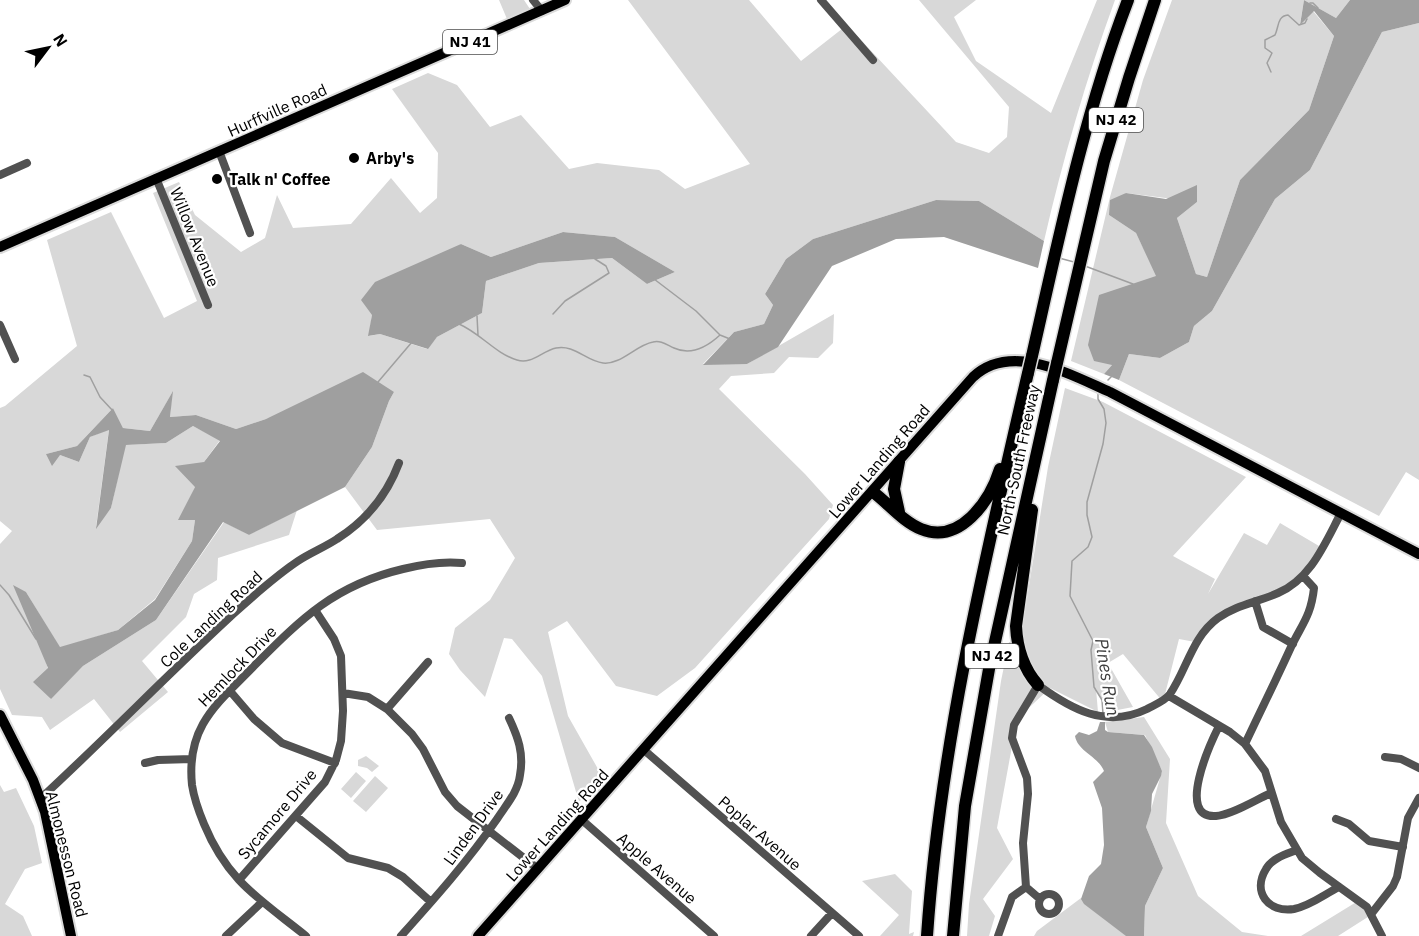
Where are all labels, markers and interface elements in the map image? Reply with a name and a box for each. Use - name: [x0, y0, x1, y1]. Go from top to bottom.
- north arrow: [18, 18, 78, 78]
- text: N: [49, 30, 72, 50]
- road number: NJ 41: [443, 30, 497, 54]
- street label: Hurffville Road: [224, 79, 330, 141]
- road number: NJ 42: [1089, 108, 1143, 132]
- place label: Arby's: [366, 148, 414, 168]
- marker: Arby's: [347, 151, 361, 165]
- place label: Talk n' Coffee: [229, 169, 330, 189]
- marker: Talk n' Coffee: [210, 172, 224, 186]
- street label: Willow Avenue: [166, 184, 224, 290]
- street label: North-South Freeway: [992, 383, 1044, 537]
- street label: Lower Landing Road: [824, 400, 934, 522]
- street label: Cole Landing Road: [156, 566, 266, 672]
- street label: Hemlock Drive: [193, 621, 281, 711]
- water label: Pines Run: [1090, 636, 1125, 718]
- road number: NJ 42: [965, 644, 1019, 668]
- street label: Sycamore Drive: [233, 764, 321, 863]
- street label: Lower Landing Road: [501, 765, 613, 885]
- street label: Linden Drive: [439, 785, 507, 869]
- street label: Almonesson Road: [42, 789, 92, 919]
- street label: Poplar Avenue: [714, 791, 806, 875]
- street label: Apple Avenue: [613, 828, 701, 908]

